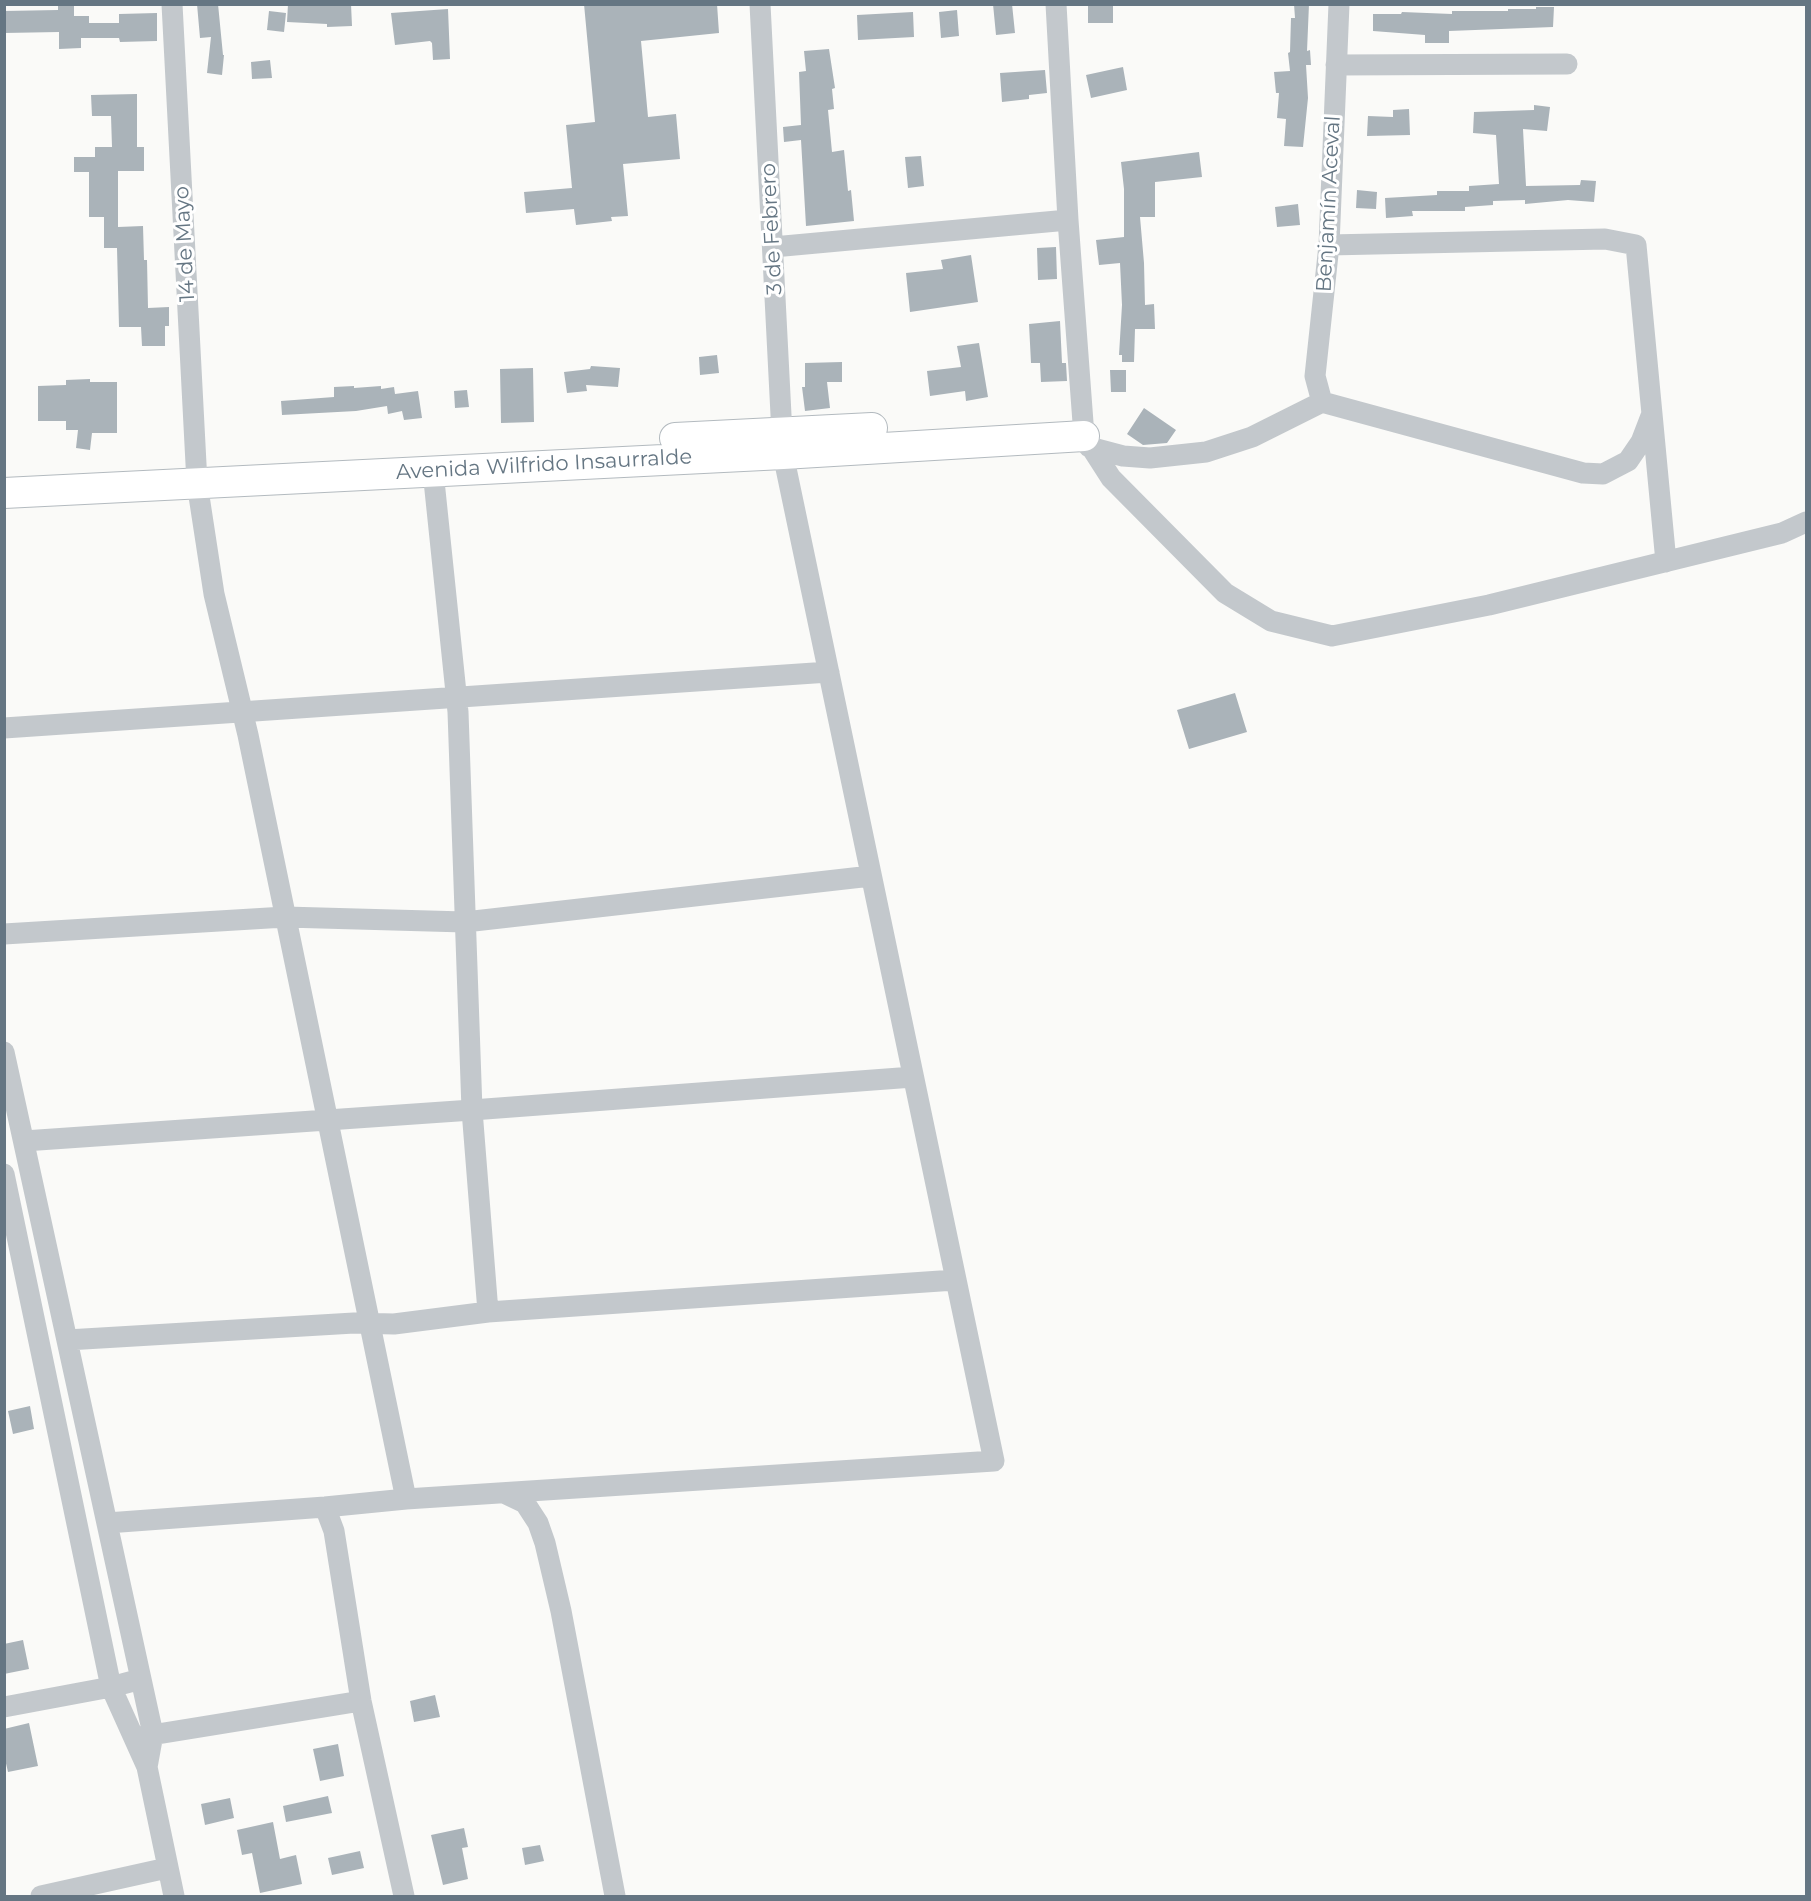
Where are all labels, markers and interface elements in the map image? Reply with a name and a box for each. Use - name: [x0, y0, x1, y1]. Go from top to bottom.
- street label: Benjamín Aceval: [1312, 115, 1346, 293]
- street label: 3 de Febrero: [756, 163, 788, 295]
- street label: 14 de Mayo: [169, 186, 201, 302]
- street label: Avenida Wilfrido Insaurralde: [395, 445, 693, 485]

